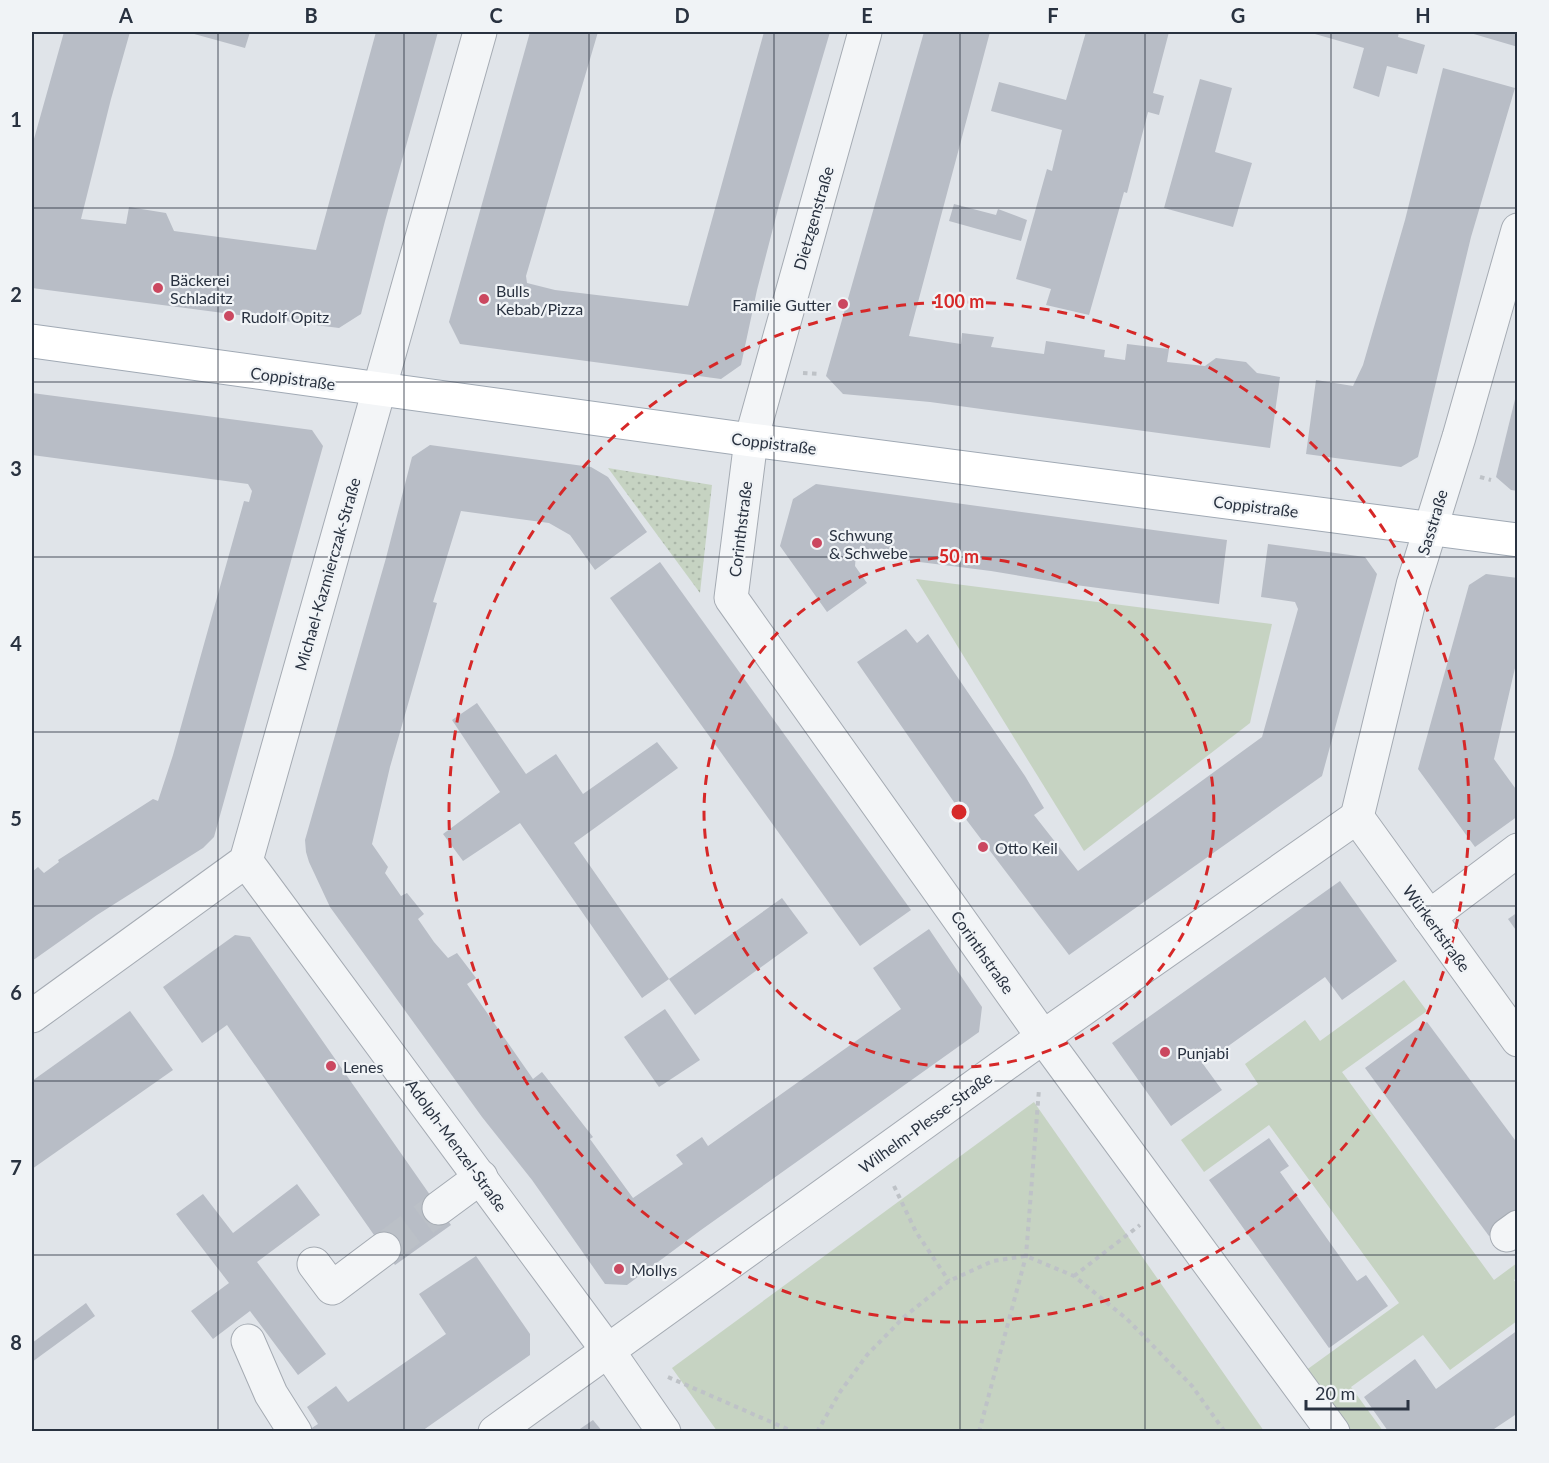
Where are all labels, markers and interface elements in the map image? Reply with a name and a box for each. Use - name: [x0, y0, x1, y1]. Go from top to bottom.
- text: A: [118, 3, 133, 27]
- text: B: [304, 3, 318, 27]
- text: C: [489, 3, 503, 27]
- text: D: [674, 3, 690, 27]
- text: E: [861, 3, 873, 27]
- text: F: [1047, 3, 1059, 27]
- text: G: [1231, 3, 1245, 27]
- text: H: [1415, 3, 1431, 27]
- text: 1: [10, 107, 22, 131]
- street label: Dietzgenstraße: [789, 164, 837, 272]
- place label: Bäckerei Schladitz: [170, 270, 233, 307]
- marker: Bäckerei Schladitz: [151, 281, 165, 295]
- place label: Bulls Kebab/Pizza: [496, 281, 583, 318]
- text: 2: [10, 282, 22, 306]
- text: 100 m: [934, 290, 984, 312]
- marker: Bulls Kebab/Pizza: [477, 292, 491, 306]
- place label: Familie Gutter: [732, 295, 831, 314]
- marker: Familie Gutter: [836, 297, 850, 311]
- place label: Rudolf Opitz: [241, 307, 329, 326]
- marker: Rudolf Opitz: [222, 309, 236, 323]
- street label: Coppistraße: [249, 363, 337, 393]
- street label: Coppistraße: [730, 428, 818, 458]
- text: 3: [10, 456, 22, 480]
- street label: Michael-Kazmierczak-Straße: [290, 475, 364, 673]
- street label: Corinthstraße: [725, 480, 755, 578]
- street label: Sasstraße: [1413, 487, 1451, 557]
- street label: Coppistraße: [1212, 491, 1300, 521]
- place label: Schwung & Schwebe: [829, 525, 908, 562]
- marker: Schwung & Schwebe: [810, 536, 824, 550]
- text: 50 m: [939, 545, 979, 567]
- text: 4: [10, 631, 22, 655]
- centre of rings: [949, 802, 969, 822]
- text: 5: [10, 806, 22, 830]
- place label: Otto Keil: [995, 838, 1058, 857]
- marker: Otto Keil: [976, 840, 990, 854]
- street label: Würkertstraße: [1399, 881, 1475, 975]
- street label: Corinthstraße: [947, 907, 1019, 997]
- text: 6: [10, 980, 22, 1004]
- place label: Punjabi: [1177, 1043, 1229, 1062]
- marker: Punjabi: [1158, 1045, 1172, 1059]
- place label: Lenes: [343, 1057, 383, 1076]
- marker: Lenes: [324, 1059, 338, 1073]
- street label: Wilhelm-Plesse-Straße: [855, 1067, 995, 1177]
- street label: Adolph-Menzel-Straße: [403, 1075, 511, 1215]
- text: 7: [10, 1155, 22, 1179]
- place label: Mollys: [631, 1260, 677, 1279]
- marker: Mollys: [612, 1262, 626, 1276]
- text: 8: [10, 1330, 22, 1354]
- scale bar: [1306, 1373, 1408, 1411]
- text: 20 m: [1315, 1382, 1355, 1404]

